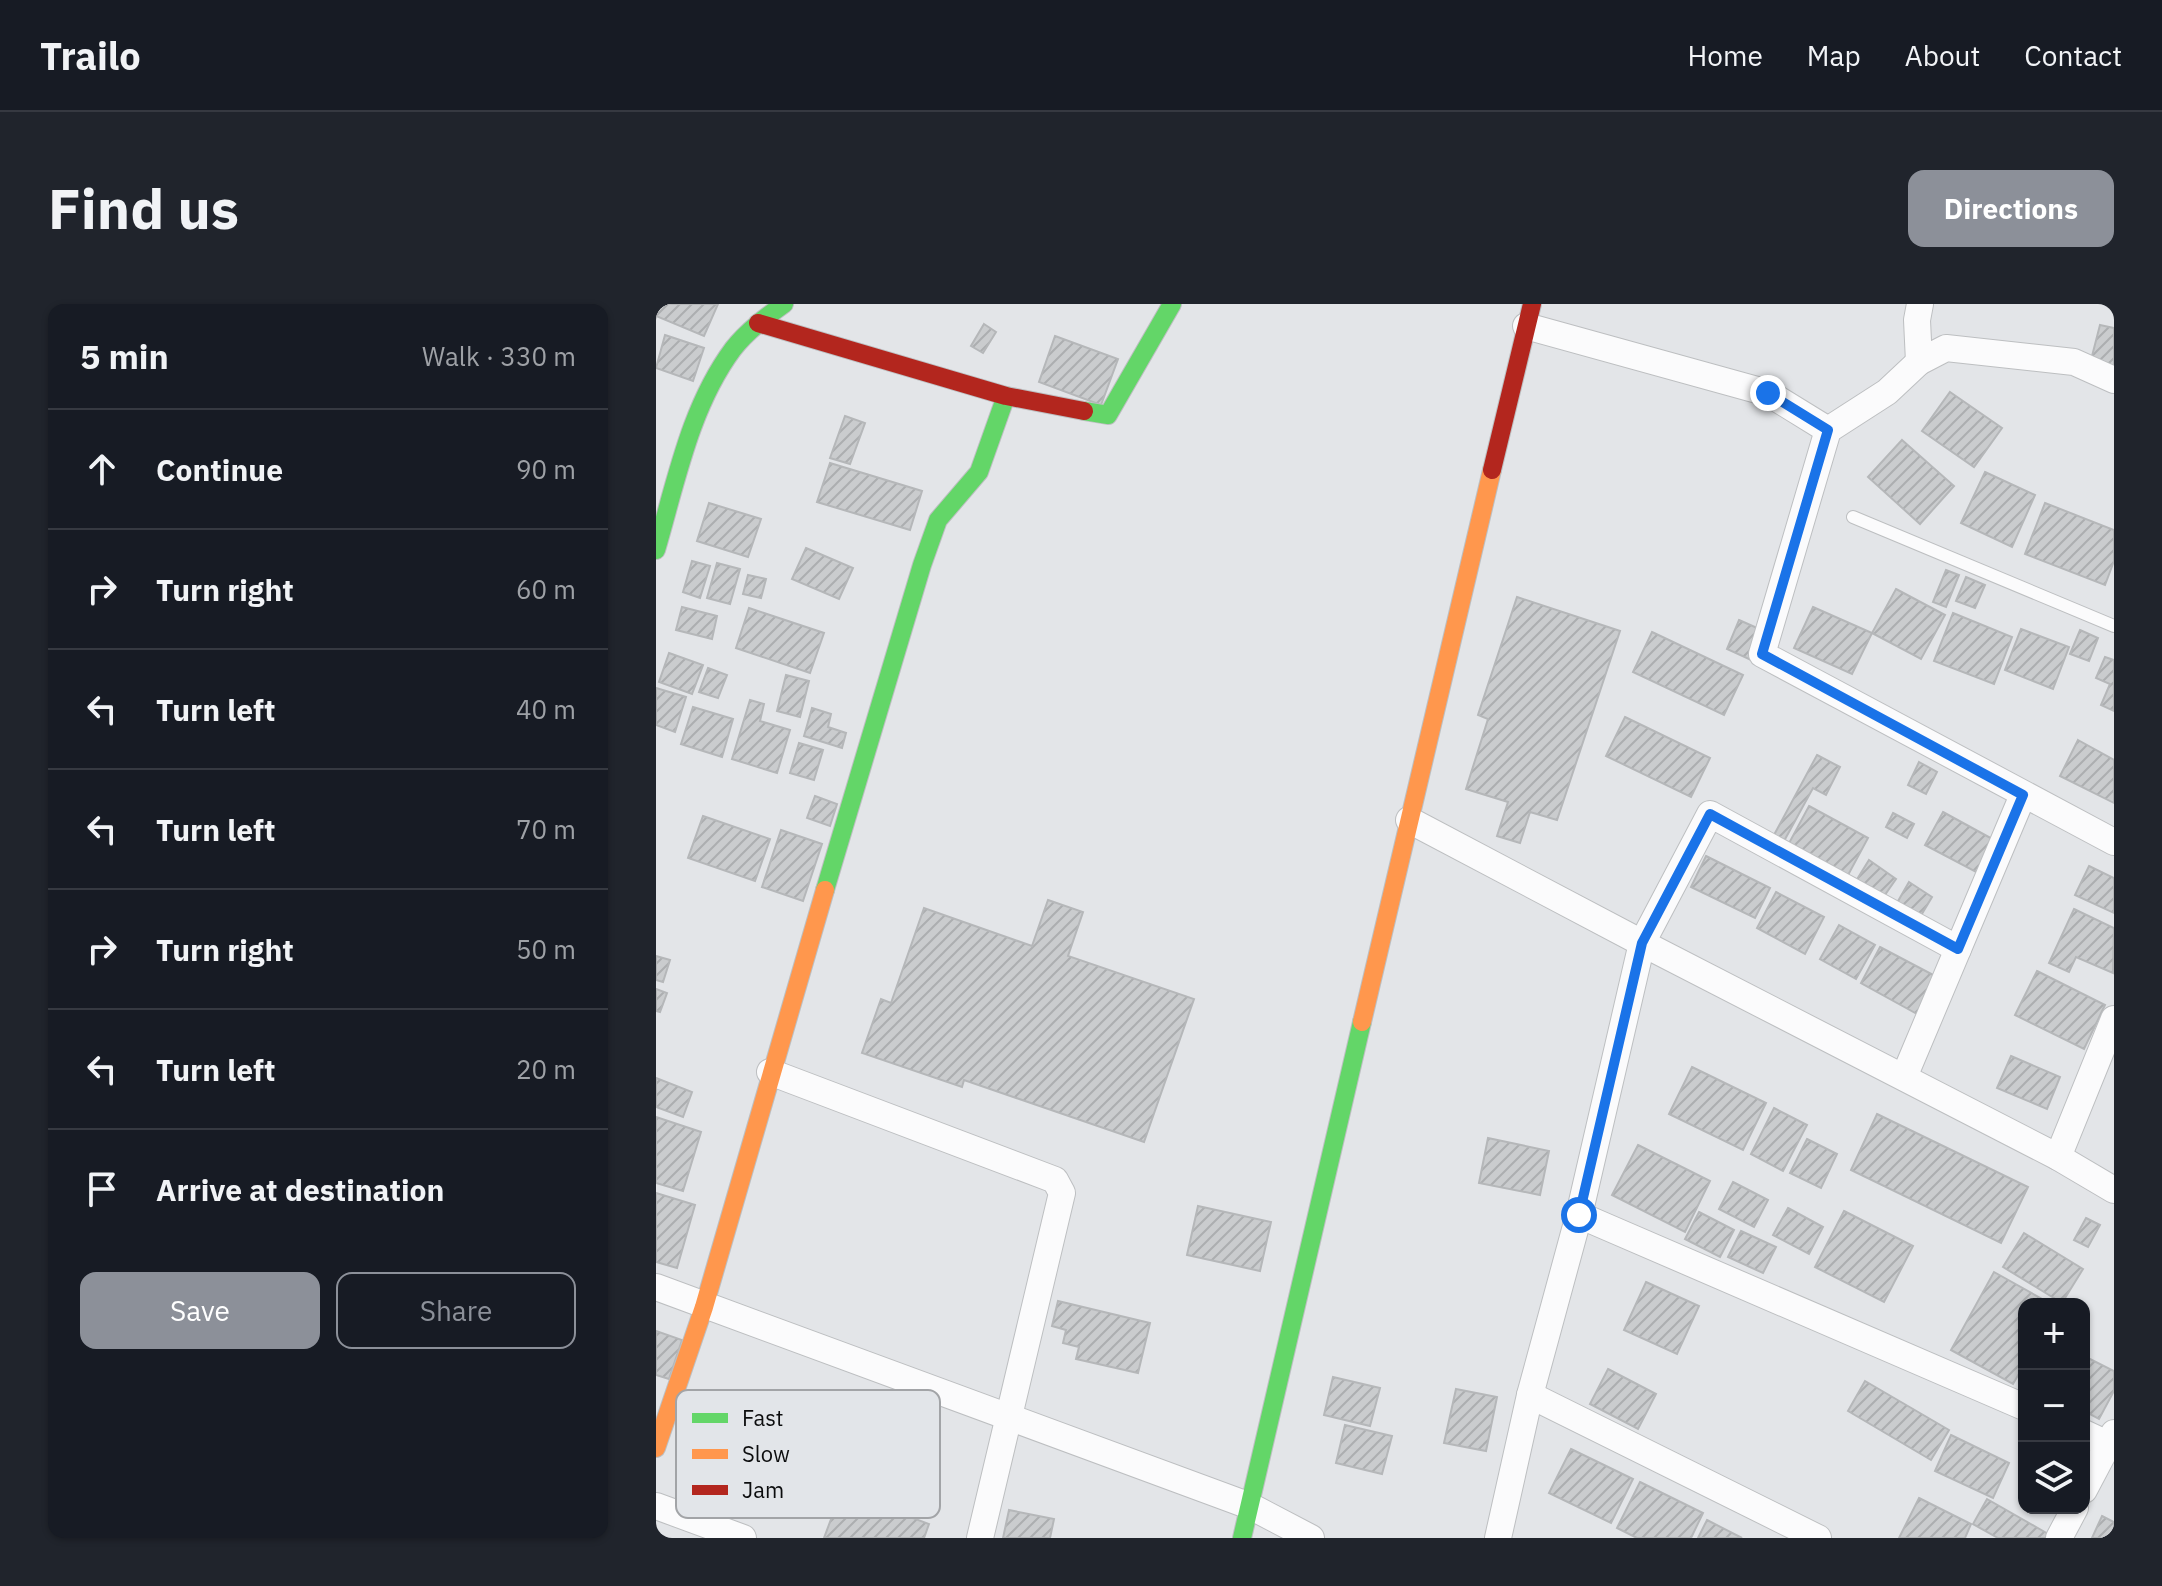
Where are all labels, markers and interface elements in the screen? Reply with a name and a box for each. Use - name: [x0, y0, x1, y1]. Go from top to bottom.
- text: Trailo: [40, 31, 141, 80]
- text: Home: [1687, 37, 1763, 74]
- text: Map: [1807, 37, 1861, 74]
- text: About: [1905, 37, 1980, 74]
- text: Contact: [2024, 37, 2122, 74]
- button: Directions: [1908, 170, 2114, 247]
- text: Find us: [48, 172, 239, 244]
- text: 5 min: [80, 334, 169, 378]
- text: Walk · 330 m: [422, 339, 576, 373]
- route end: [1750, 375, 1786, 411]
- icon: ahead: [80, 447, 124, 491]
- text: Continue: [156, 450, 283, 489]
- text: 90 m: [516, 452, 576, 486]
- icon: right: [80, 567, 124, 611]
- text: Turn right: [156, 570, 294, 609]
- text: 60 m: [516, 572, 576, 606]
- icon: left: [80, 687, 124, 731]
- text: Turn left: [156, 690, 275, 729]
- text: 40 m: [516, 692, 576, 726]
- icon: left: [80, 807, 124, 851]
- text: Turn left: [156, 810, 275, 849]
- text: 70 m: [516, 812, 576, 846]
- icon: right: [80, 927, 124, 971]
- text: Turn right: [156, 930, 294, 969]
- text: 50 m: [516, 932, 576, 966]
- icon: left: [80, 1047, 124, 1091]
- text: Turn left: [156, 1050, 275, 1089]
- text: 20 m: [516, 1052, 576, 1086]
- icon: arrive: [80, 1167, 124, 1211]
- text: Arrive at destination: [156, 1170, 444, 1209]
- route start: [1561, 1197, 1597, 1233]
- button: Save: [80, 1272, 320, 1349]
- button: Share: [336, 1272, 576, 1349]
- map controls: [2018, 1298, 2090, 1514]
- button: +: [2018, 1298, 2090, 1370]
- button: −: [2018, 1370, 2090, 1442]
- legend: [676, 1390, 940, 1518]
- text: Fast: [742, 1403, 783, 1432]
- text: Slow: [742, 1439, 790, 1468]
- button: layers: [2018, 1442, 2090, 1514]
- text: Jam: [742, 1475, 784, 1504]

